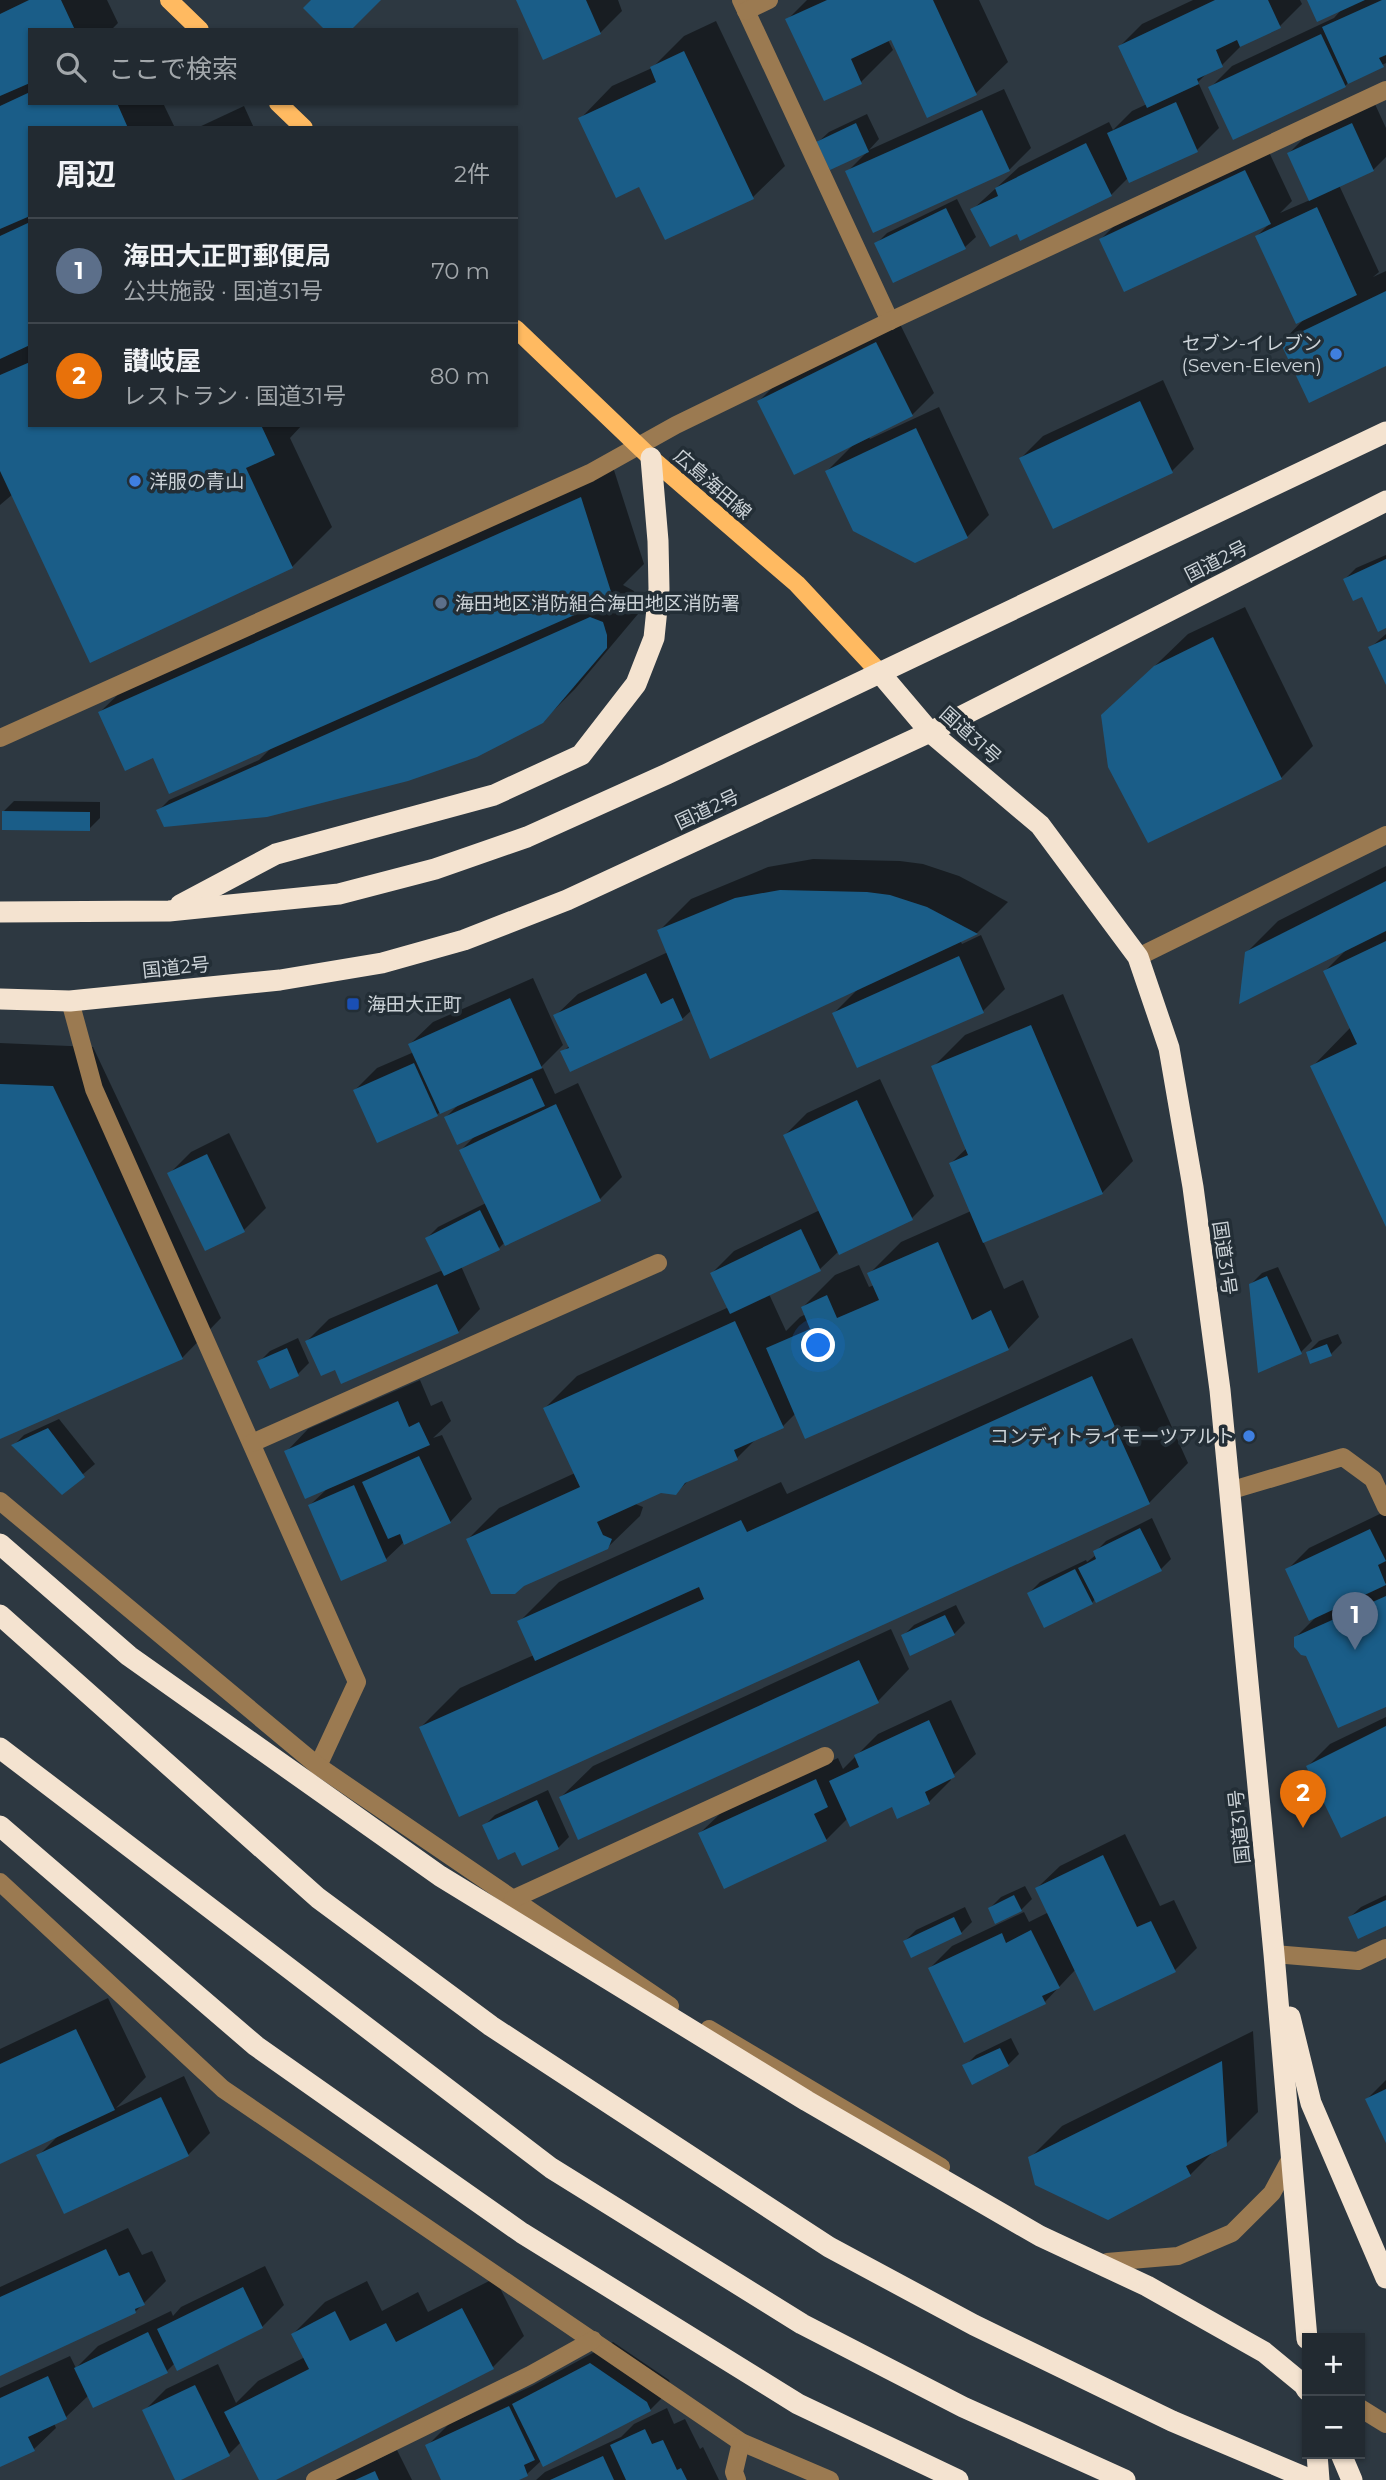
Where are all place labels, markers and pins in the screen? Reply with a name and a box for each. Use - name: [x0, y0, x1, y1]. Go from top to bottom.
- place label: セブン-イレブン (Seven-Eleven): [1181, 332, 1322, 377]
- marker: セブン-イレブン (Seven-Eleven): [1328, 346, 1344, 362]
- place label: 洋服の青山: [149, 470, 244, 493]
- marker: 洋服の青山: [127, 473, 143, 489]
- place label: 海田地区消防組合海田地区消防署: [455, 592, 740, 615]
- marker: 海田地区消防組合海田地区消防署: [433, 595, 449, 611]
- place label: 海田大正町: [367, 993, 462, 1016]
- marker: 海田大正町: [345, 996, 361, 1012]
- place label: コンディトライモーツアルト: [990, 1425, 1235, 1448]
- marker: コンディトライモーツアルト: [1241, 1428, 1257, 1444]
- pin: 1: [1332, 1592, 1378, 1650]
- pin: 2: [1280, 1770, 1326, 1828]

